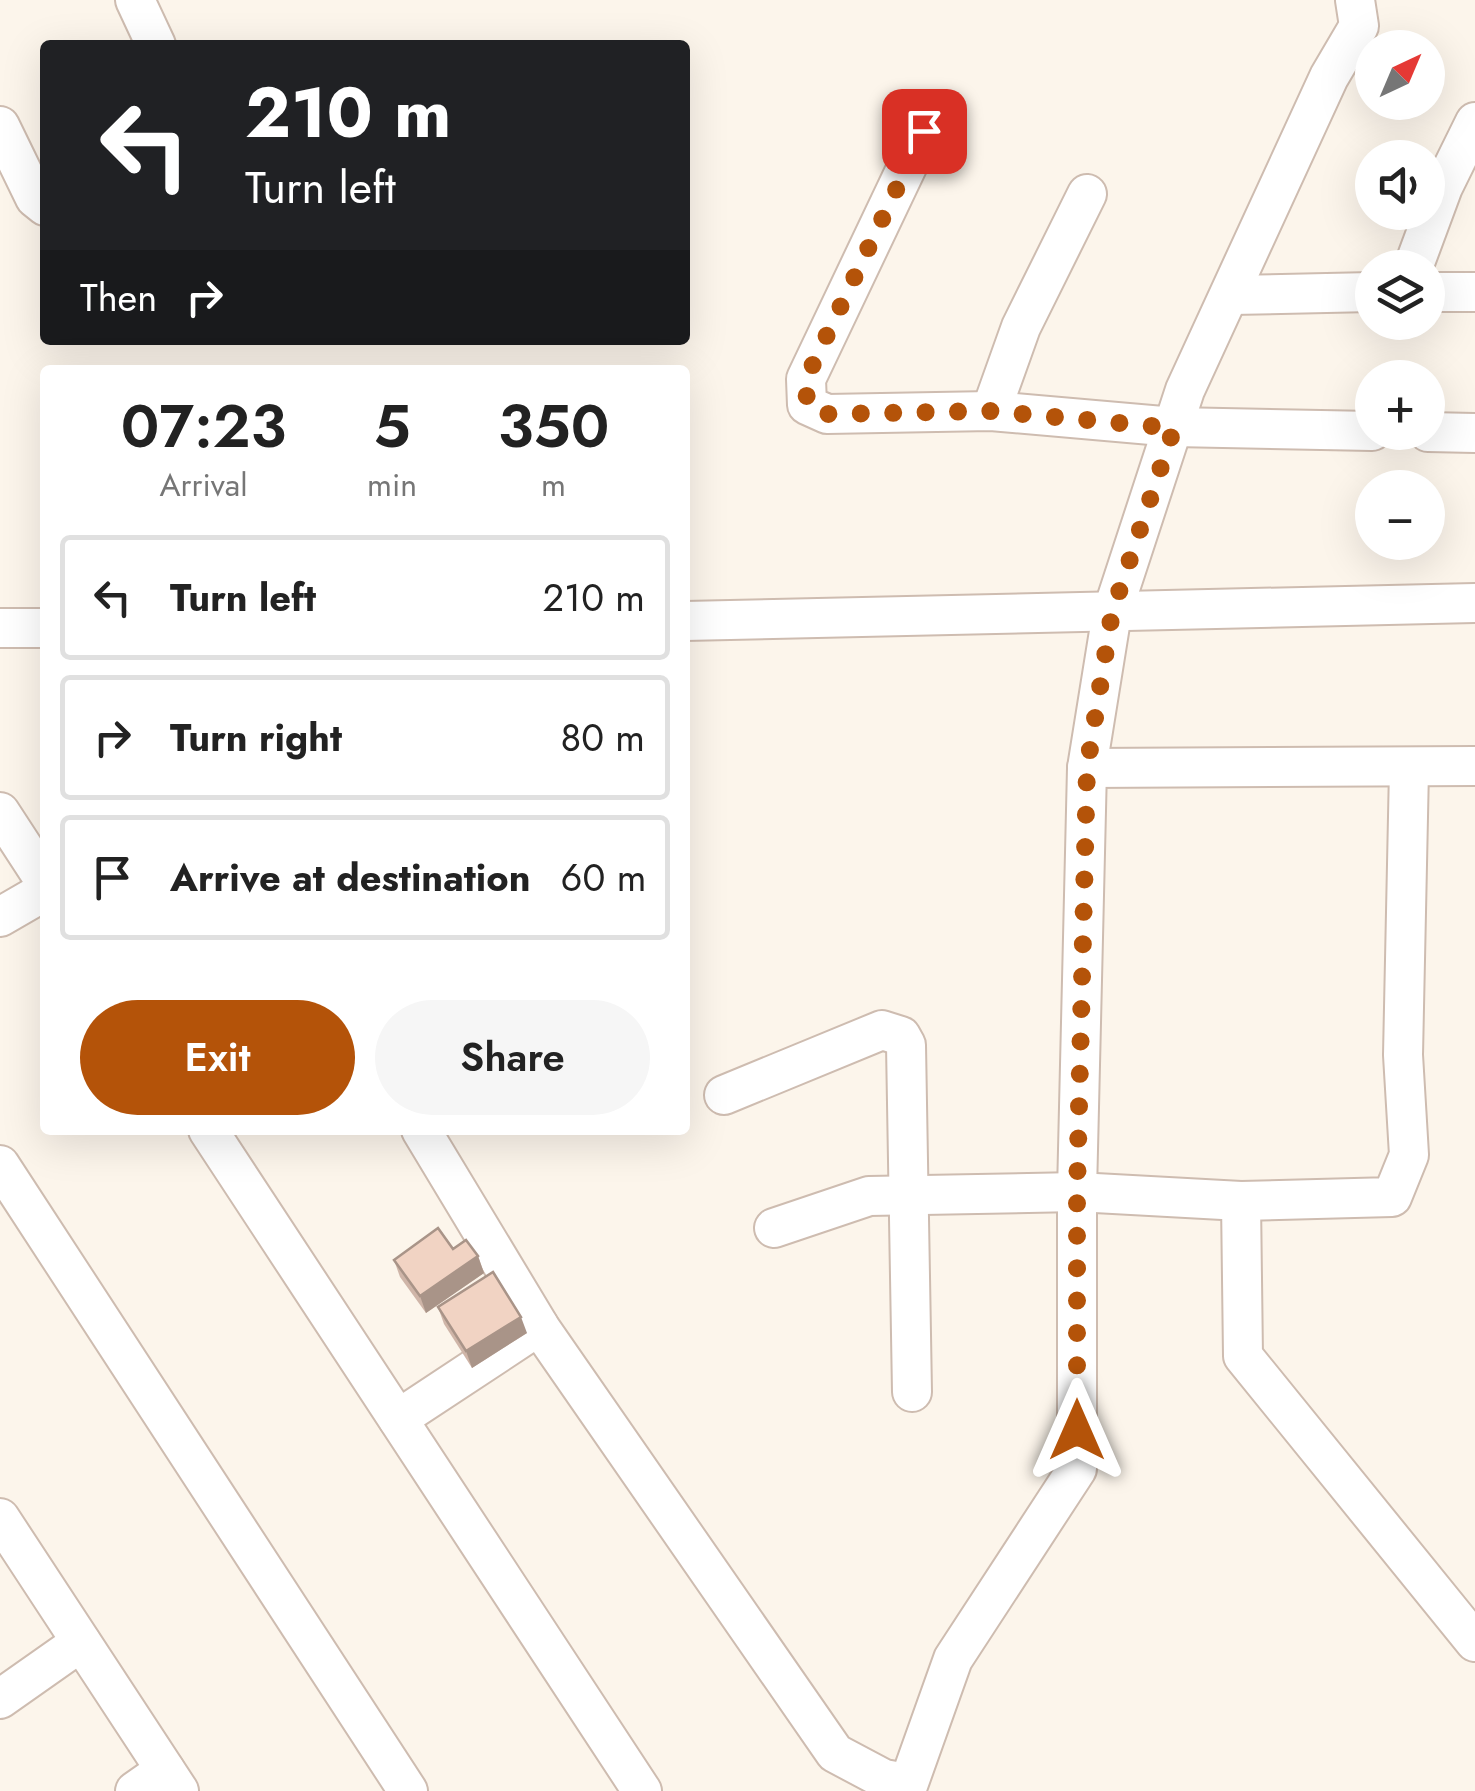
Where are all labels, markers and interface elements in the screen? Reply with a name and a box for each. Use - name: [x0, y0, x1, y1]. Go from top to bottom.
- north arrow: [1355, 30, 1445, 120]
- map controls: [1355, 30, 1445, 560]
- text: 210 m: [245, 62, 451, 163]
- icon: left: [80, 80, 210, 210]
- pin: [882, 89, 967, 174]
- icon: arrive: [897, 104, 952, 159]
- button: sound: [1355, 140, 1445, 230]
- text: Turn left: [245, 155, 396, 220]
- button: layers: [1355, 250, 1445, 340]
- text: Then: [80, 270, 157, 325]
- icon: right: [177, 270, 232, 325]
- button: +: [1355, 360, 1445, 450]
- text: 07:23: [121, 383, 286, 470]
- text: 5: [373, 383, 411, 470]
- text: 350: [498, 383, 609, 470]
- text: Arrival: [159, 462, 248, 508]
- text: min: [367, 462, 417, 508]
- text: m: [541, 462, 566, 508]
- button: −: [1355, 470, 1445, 560]
- icon: left: [85, 570, 140, 625]
- text: Turn left: [170, 570, 316, 625]
- text: 210 m: [542, 570, 645, 625]
- icon: right: [85, 710, 140, 765]
- text: Turn right: [170, 710, 342, 765]
- text: 80 m: [560, 710, 645, 765]
- icon: arrive: [85, 850, 140, 905]
- text: Arrive at destination: [170, 850, 531, 905]
- text: 60 m: [561, 850, 646, 905]
- button: Exit: [80, 1000, 355, 1115]
- button: Share: [375, 1000, 650, 1115]
- position arrow: [1025, 1378, 1129, 1482]

